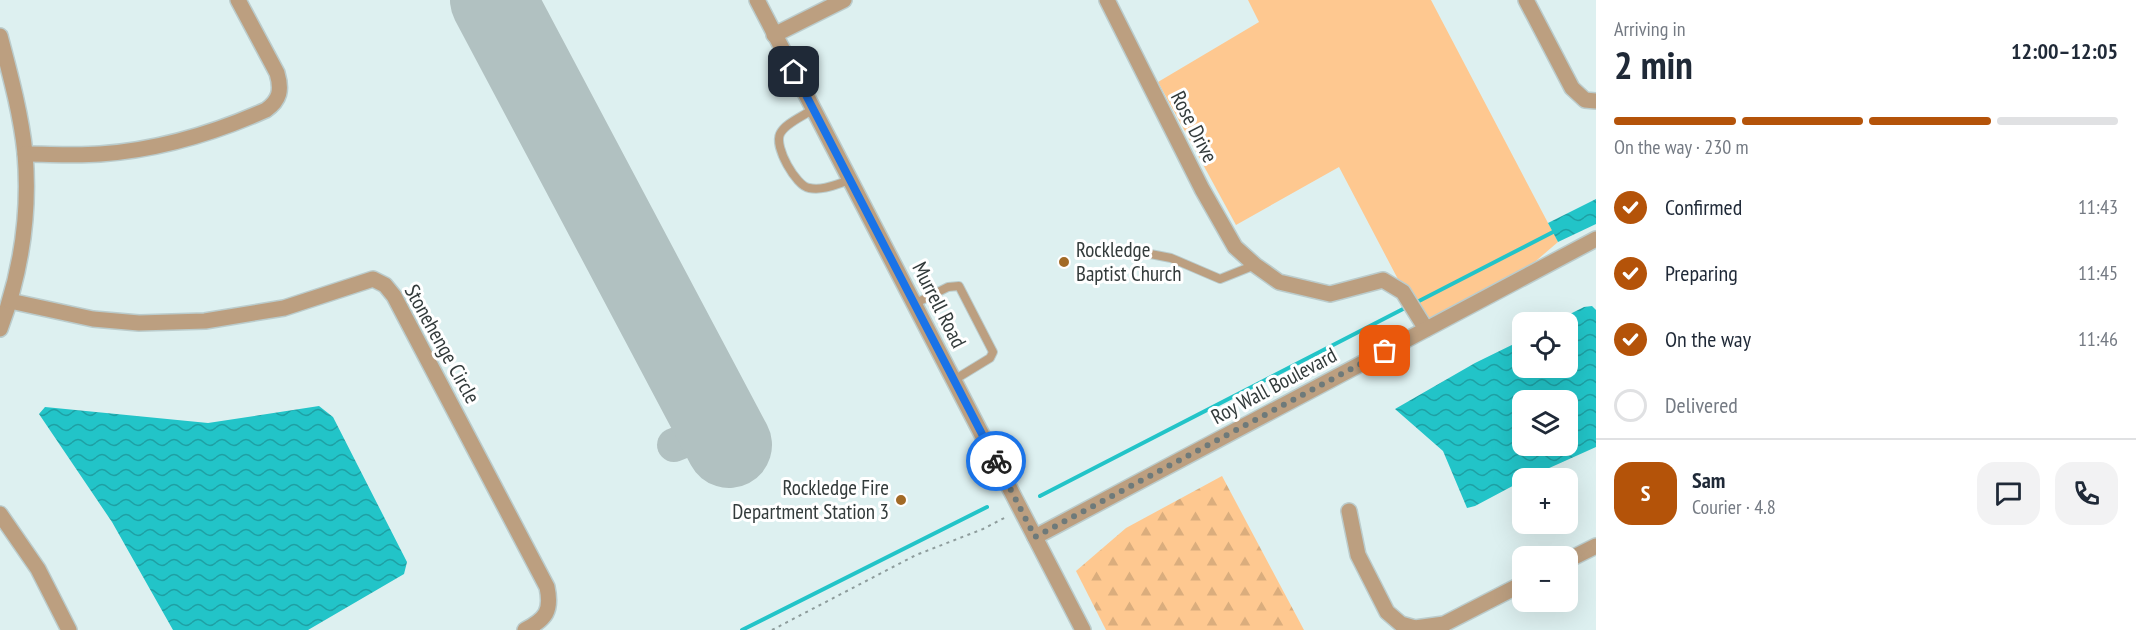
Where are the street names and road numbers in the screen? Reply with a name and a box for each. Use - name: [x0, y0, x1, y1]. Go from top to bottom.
- street label: Rose Drive: [1165, 86, 1224, 167]
- street label: Murrell Road: [906, 257, 973, 352]
- street label: Stonehenge Circle: [399, 280, 486, 408]
- street label: Roy Wall Boulevard: [1206, 341, 1341, 430]

